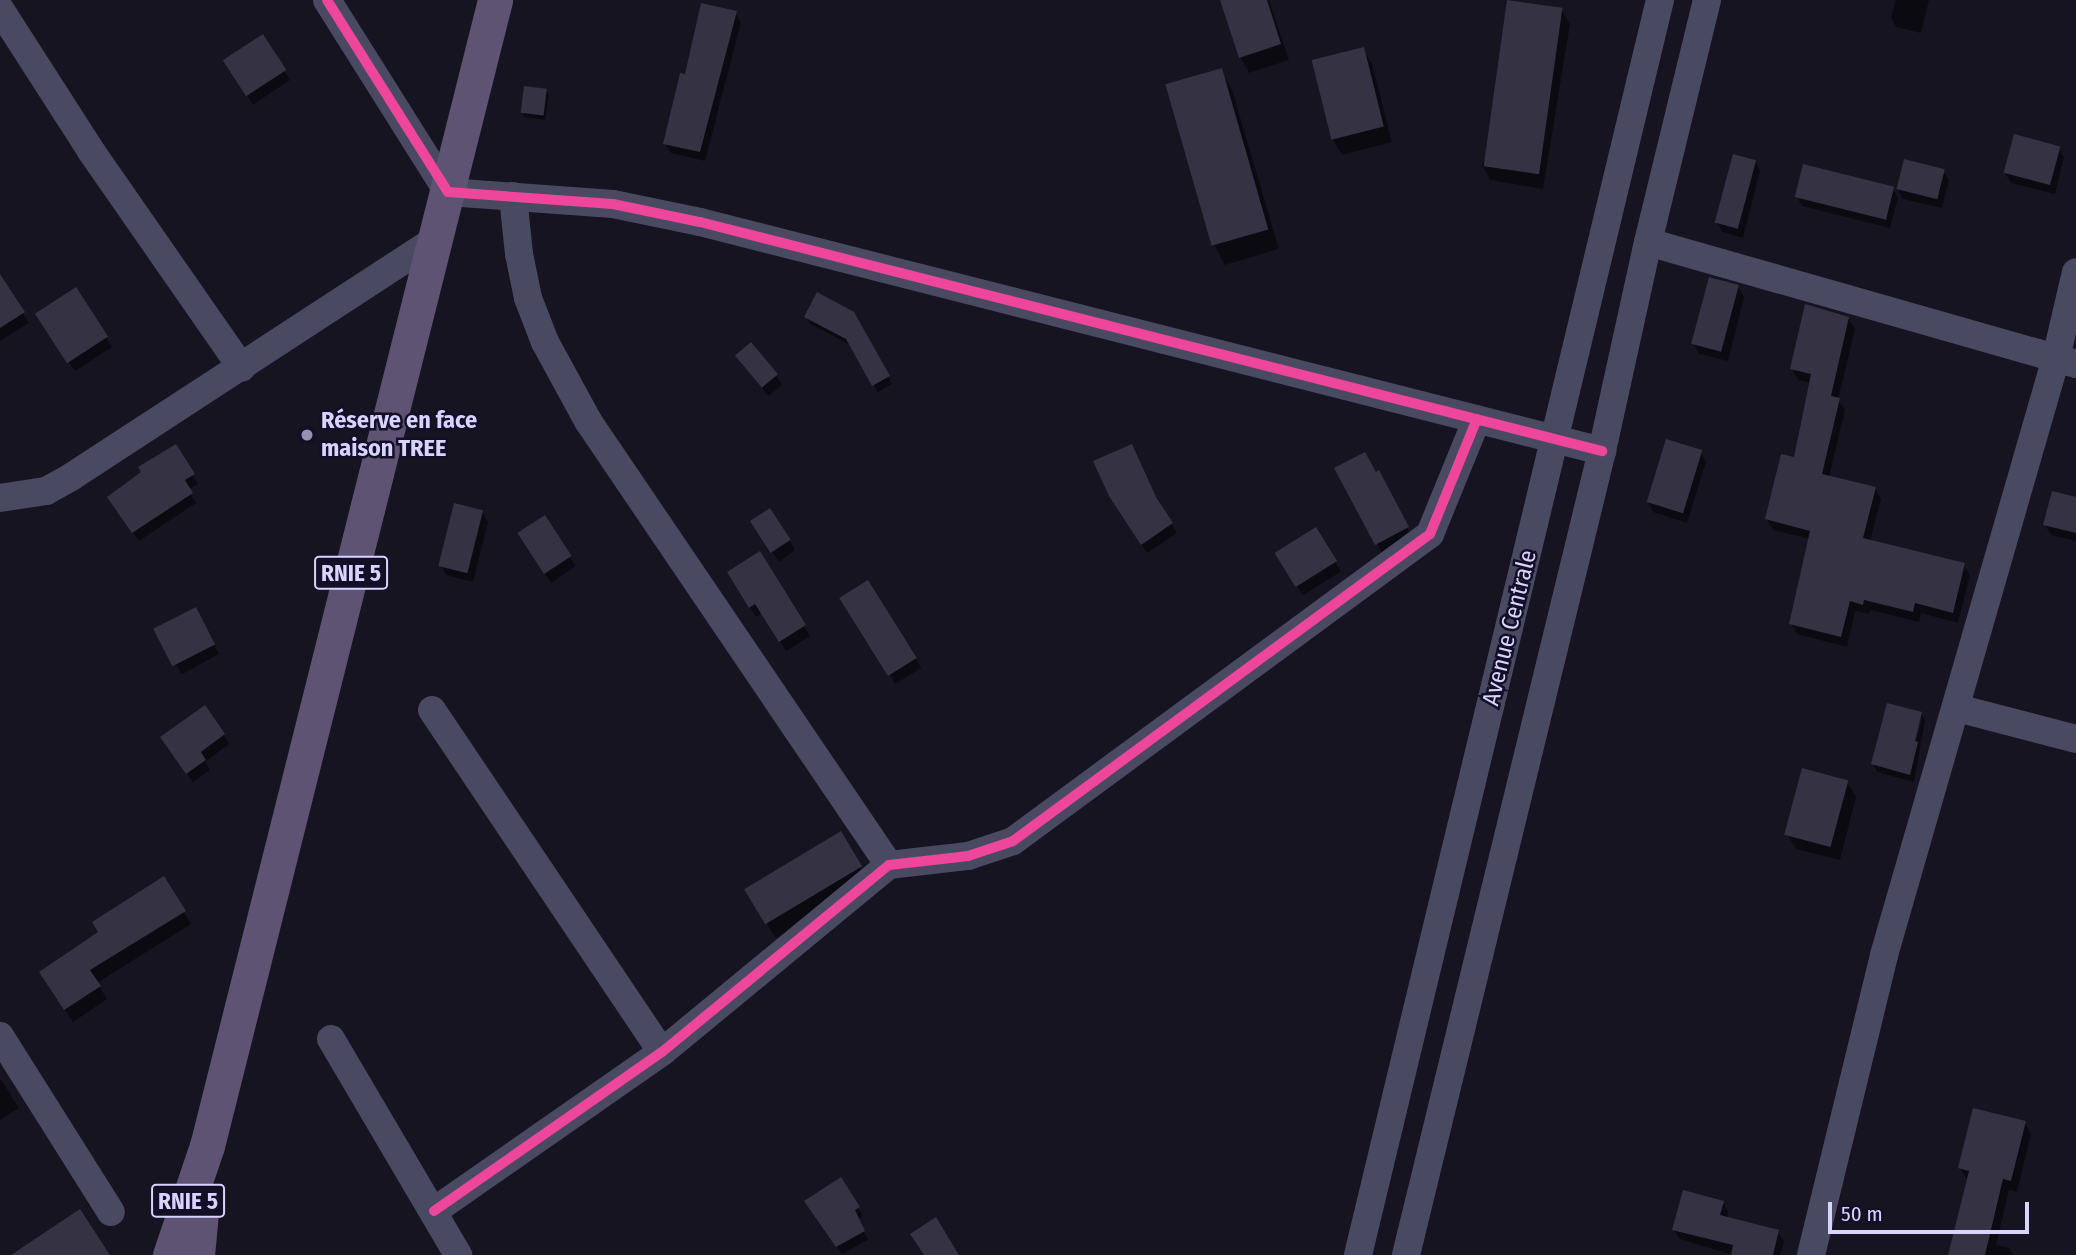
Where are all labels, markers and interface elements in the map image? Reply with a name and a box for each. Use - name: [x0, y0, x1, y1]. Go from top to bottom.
- place label: Réserve en face maison TREE: [321, 407, 477, 463]
- marker: Réserve en face maison TREE: [299, 427, 315, 443]
- street label: Avenue Centrale: [1477, 547, 1543, 709]
- road number: RNIE 5: [312, 554, 390, 593]
- road number: RNIE 5: [150, 1182, 227, 1220]
- scale bar: [1831, 1188, 2032, 1232]
- text: 50 m: [1841, 1201, 1883, 1227]

